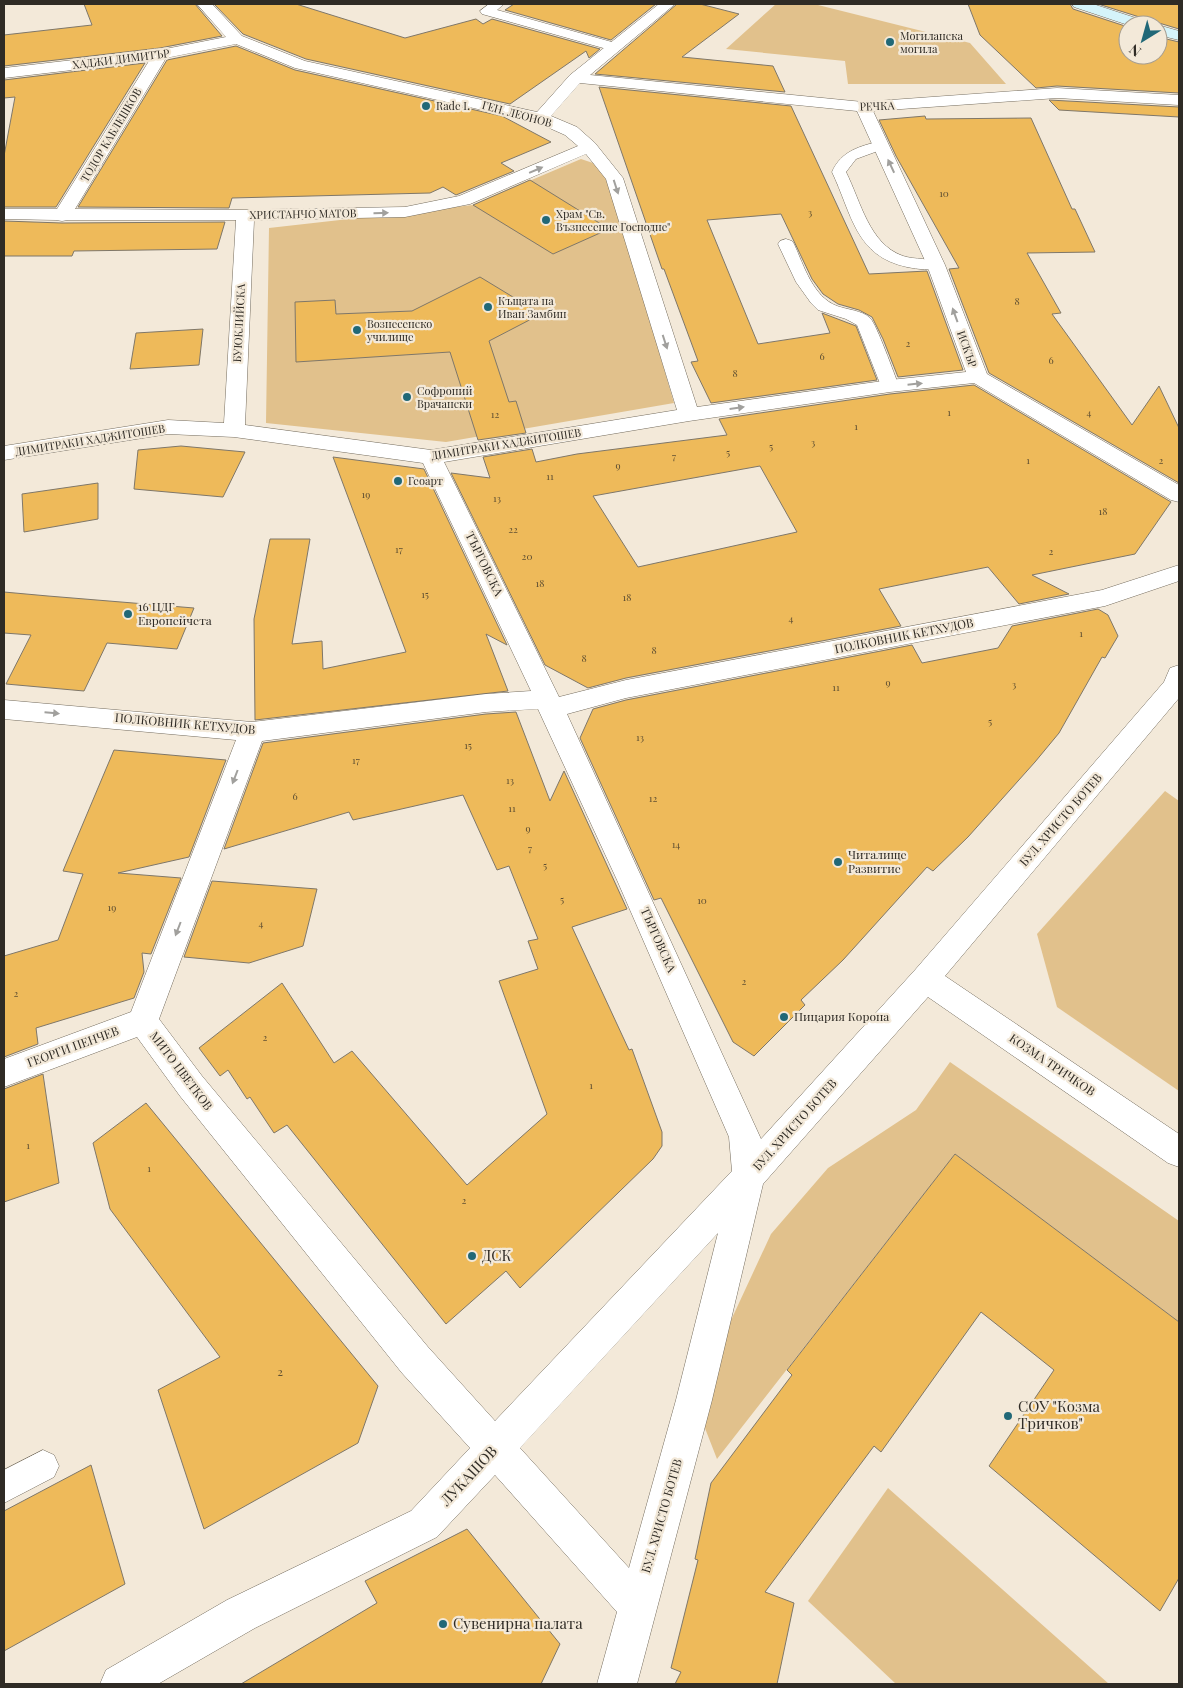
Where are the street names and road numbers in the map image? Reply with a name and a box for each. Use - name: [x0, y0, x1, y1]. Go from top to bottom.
- street label: ХАДЖИ ДИМИТЪР: [72, 45, 171, 72]
- street label: ТОДОР КАБЛЕШКОВ: [77, 85, 145, 184]
- street label: ГЕН. ЛЕОНОВ: [480, 97, 554, 130]
- street label: РЕЧКА: [859, 97, 895, 114]
- street label: ХРИСТАНЧО МАТОВ: [249, 205, 357, 222]
- street label: БУЮКЛИЙСКА: [229, 283, 248, 363]
- street label: ИСКЪР: [954, 328, 981, 370]
- street label: ДИМИТРАКИ ХАДЖИТОШЕВ: [14, 420, 166, 459]
- street label: ДИМИТРАКИ ХАДЖИТОШЕВ: [430, 424, 582, 463]
- street label: ТЪРГОВСКА: [462, 529, 508, 599]
- street label: ПОЛКОВНИК КЕТХУДОВ: [833, 614, 975, 656]
- street label: ПОЛКОВНИК КЕТХУДОВ: [114, 709, 256, 737]
- street label: БУЛ. ХРИСТО БОТЕВ: [1015, 770, 1105, 869]
- street label: ТЪРГОВСКА: [637, 904, 681, 975]
- street label: ГЕОРГИ ПЕНЧЕВ: [25, 1022, 121, 1070]
- street label: МИТО ЦВЕТКОВ: [147, 1028, 217, 1113]
- street label: КОЗМА ТРИЧКОВ: [1006, 1029, 1099, 1099]
- street label: БУЛ. ХРИСТО БОТЕВ: [749, 1075, 840, 1174]
- street label: ЛУКАШОВ: [435, 1441, 501, 1510]
- street label: БУЛ. ХРИСТО БОТЕВ: [637, 1457, 685, 1575]

